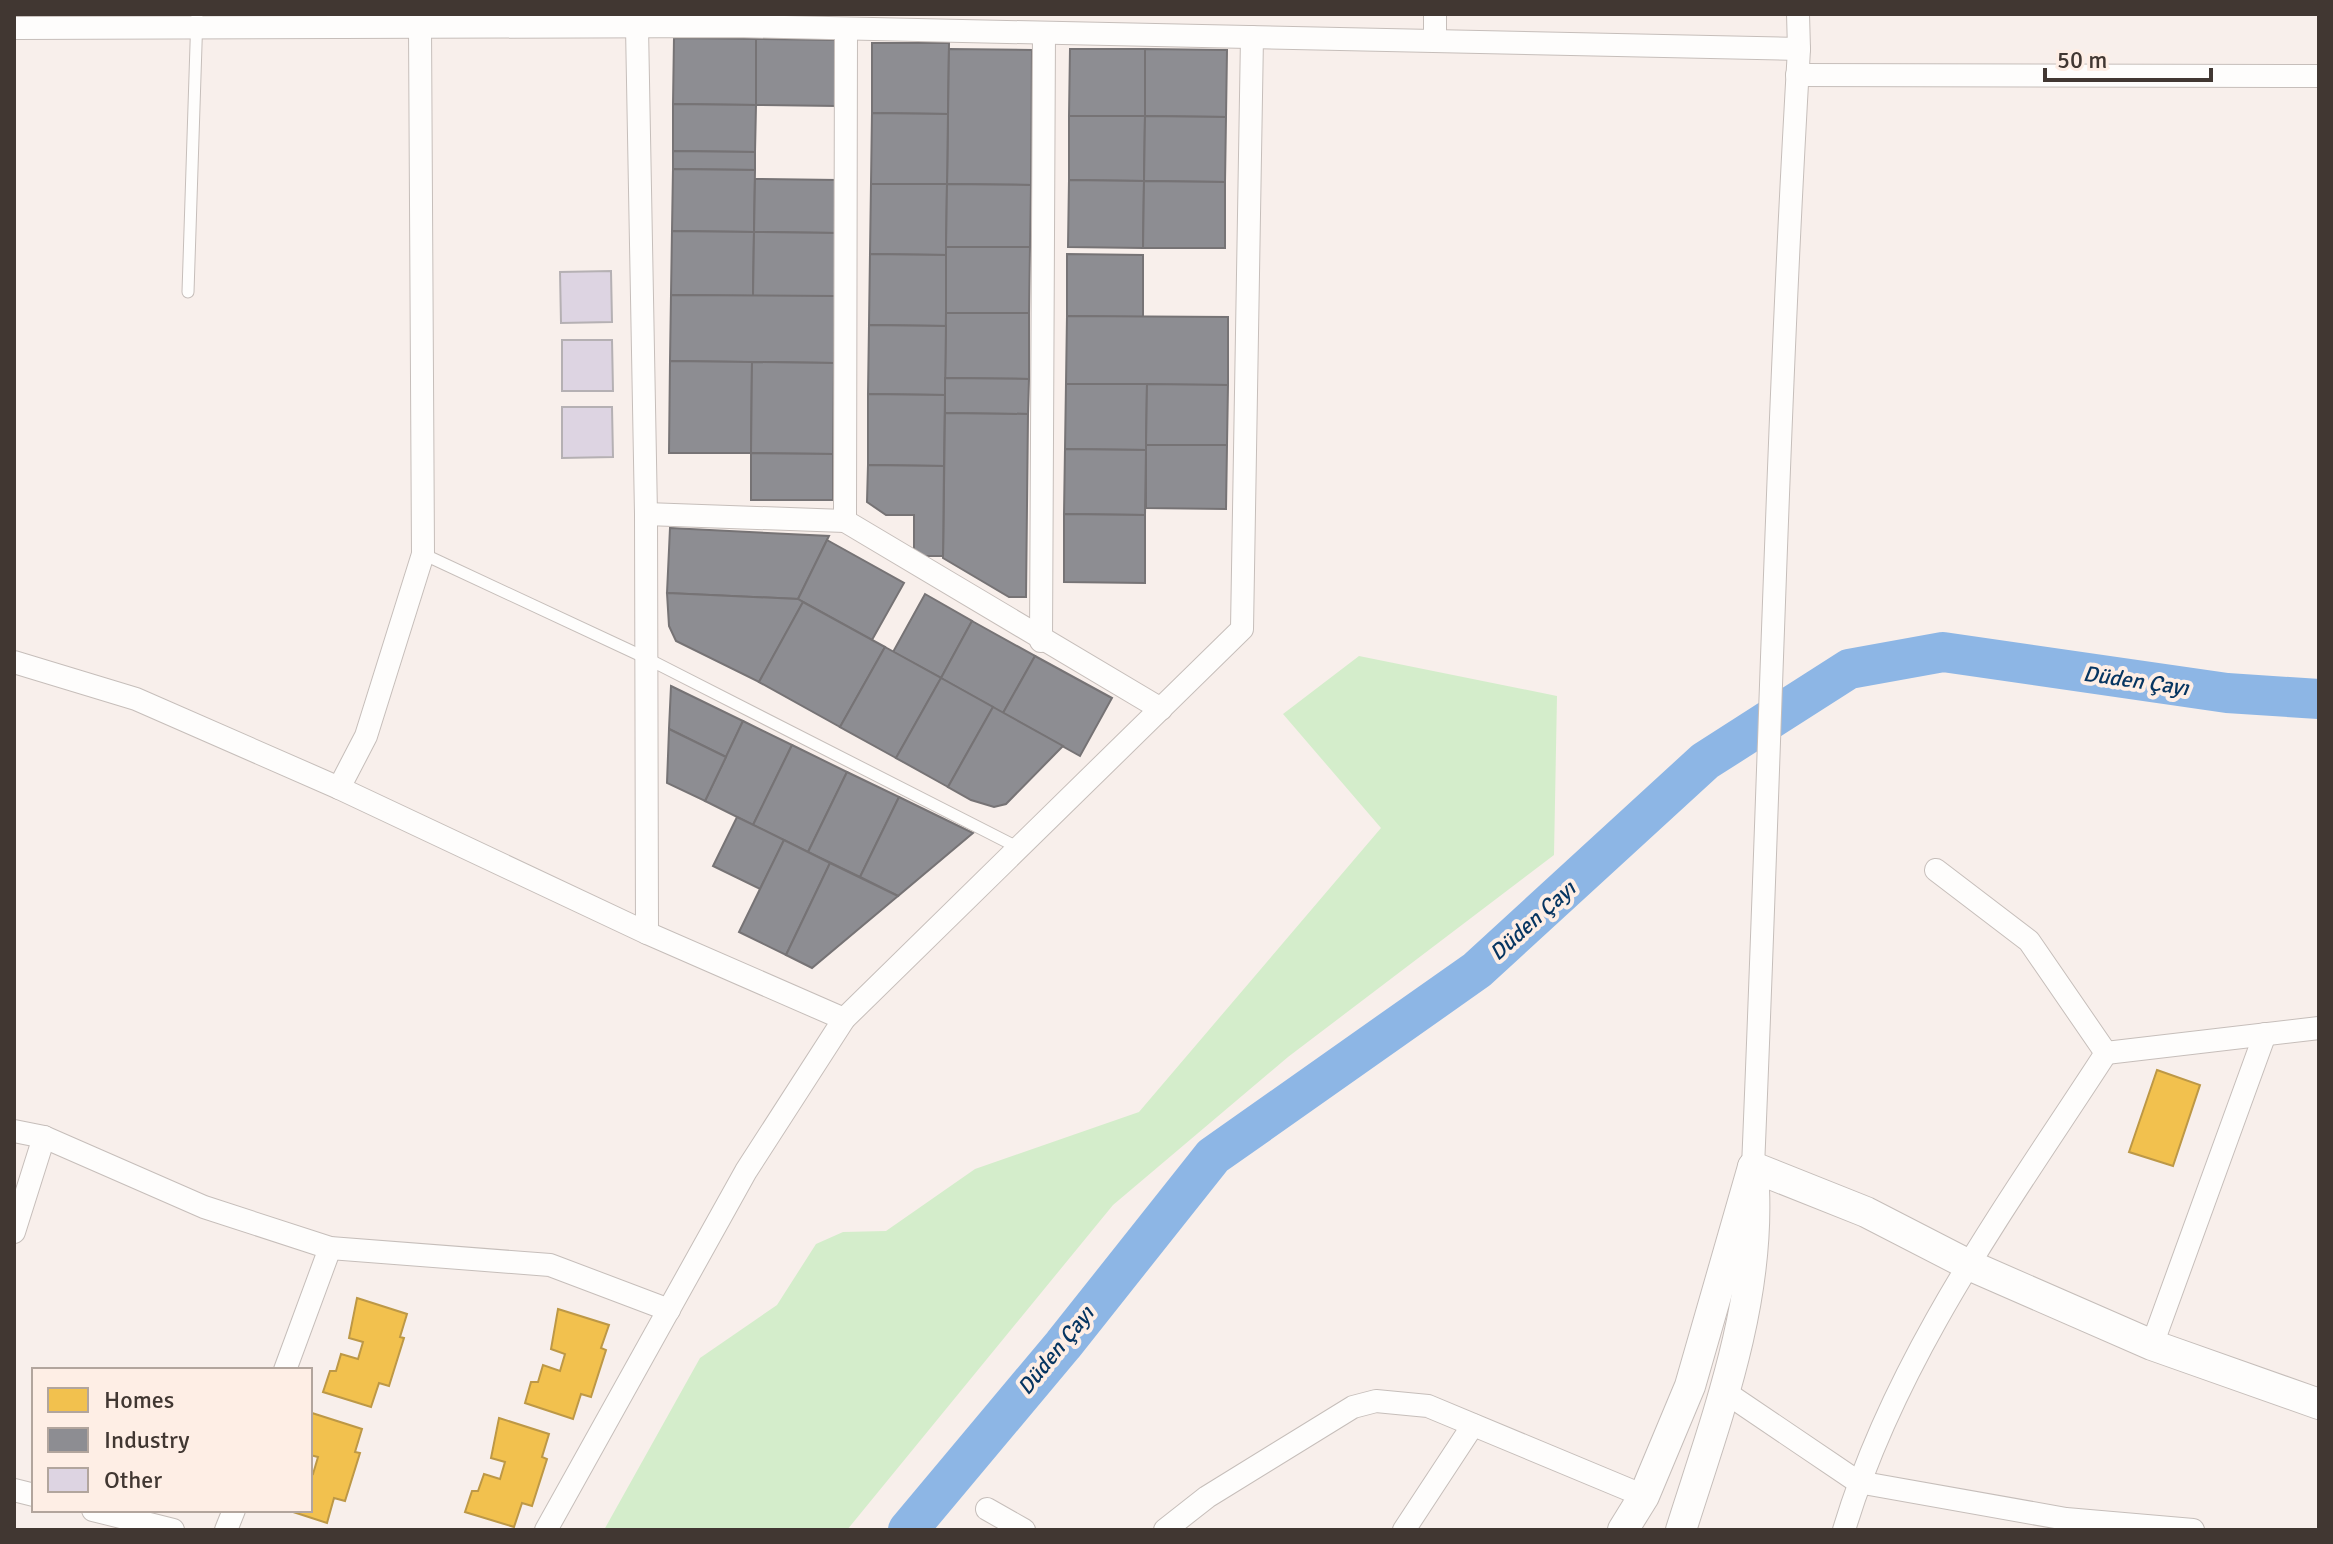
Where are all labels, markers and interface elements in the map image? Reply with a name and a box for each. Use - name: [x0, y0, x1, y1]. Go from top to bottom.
- scale bar: [2045, 32, 2211, 82]
- text: 50 m: [2057, 45, 2107, 75]
- water label: Düden Çayı: [2081, 660, 2191, 701]
- water label: Düden Çayı: [1484, 874, 1582, 966]
- water label: Düden Çayı: [1011, 1300, 1100, 1400]
- legend: [32, 1368, 312, 1512]
- text: Homes: [104, 1385, 174, 1415]
- text: Industry: [104, 1425, 190, 1455]
- text: Other: [104, 1465, 162, 1495]

